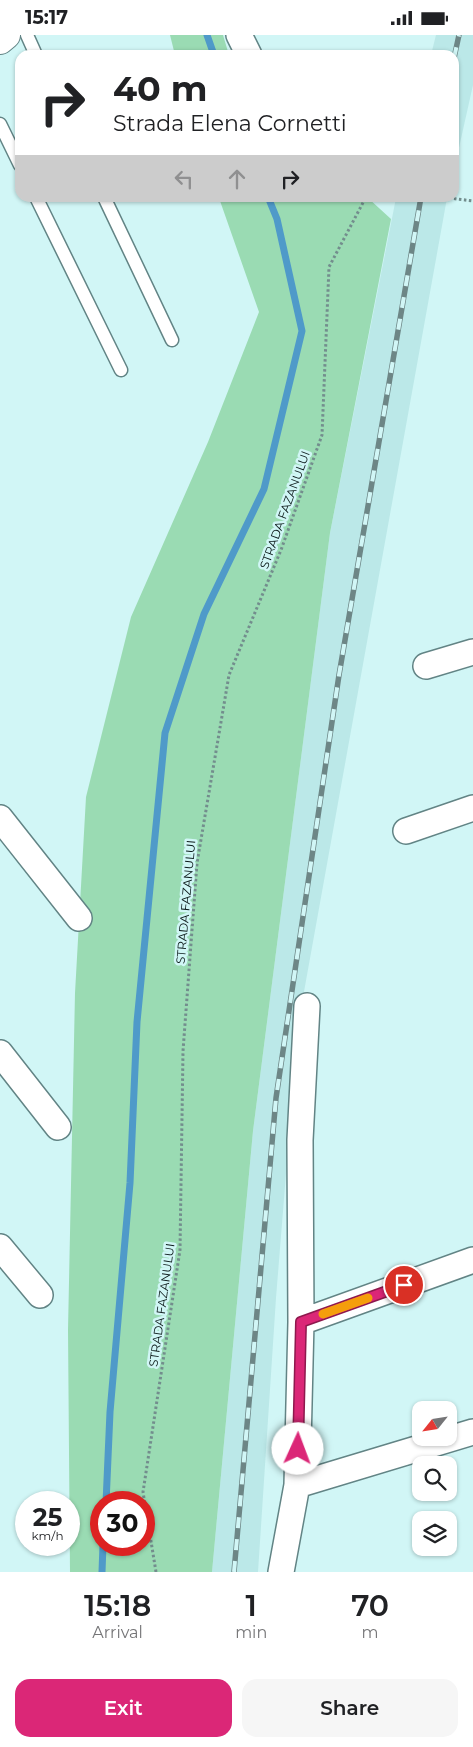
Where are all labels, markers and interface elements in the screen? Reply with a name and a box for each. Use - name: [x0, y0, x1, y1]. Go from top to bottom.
- text: 15:17: [25, 6, 68, 29]
- text: 40 m: [113, 67, 208, 110]
- icon: right: [30, 70, 95, 135]
- text: Strada Elena Cornetti: [113, 110, 347, 137]
- icon: left: [170, 165, 198, 193]
- icon: ahead: [223, 165, 251, 193]
- icon: right: [276, 165, 304, 193]
- street label: STRADA FAZANULUI: [256, 449, 313, 571]
- street label: STRADA FAZANULUI: [173, 839, 198, 965]
- street label: STRADA FAZANULUI: [145, 1242, 178, 1368]
- pin: [383, 1264, 425, 1306]
- icon: arrive: [390, 1271, 418, 1299]
- north arrow: [412, 1401, 458, 1446]
- map controls: [412, 1401, 457, 1556]
- position arrow: [271, 1422, 323, 1474]
- button: search: [412, 1456, 457, 1501]
- speed limit sign: 30: [90, 1491, 155, 1556]
- text: 25: [33, 1502, 62, 1532]
- button: layers: [412, 1511, 457, 1556]
- text: km/h: [31, 1528, 64, 1543]
- text: 15:18: [84, 1587, 151, 1624]
- text: 1: [245, 1587, 257, 1624]
- text: 70: [351, 1587, 389, 1624]
- text: Arrival: [92, 1623, 143, 1642]
- text: min: [235, 1623, 267, 1642]
- text: m: [362, 1623, 379, 1642]
- button: Exit: [15, 1679, 232, 1737]
- button: Share: [242, 1679, 458, 1737]

